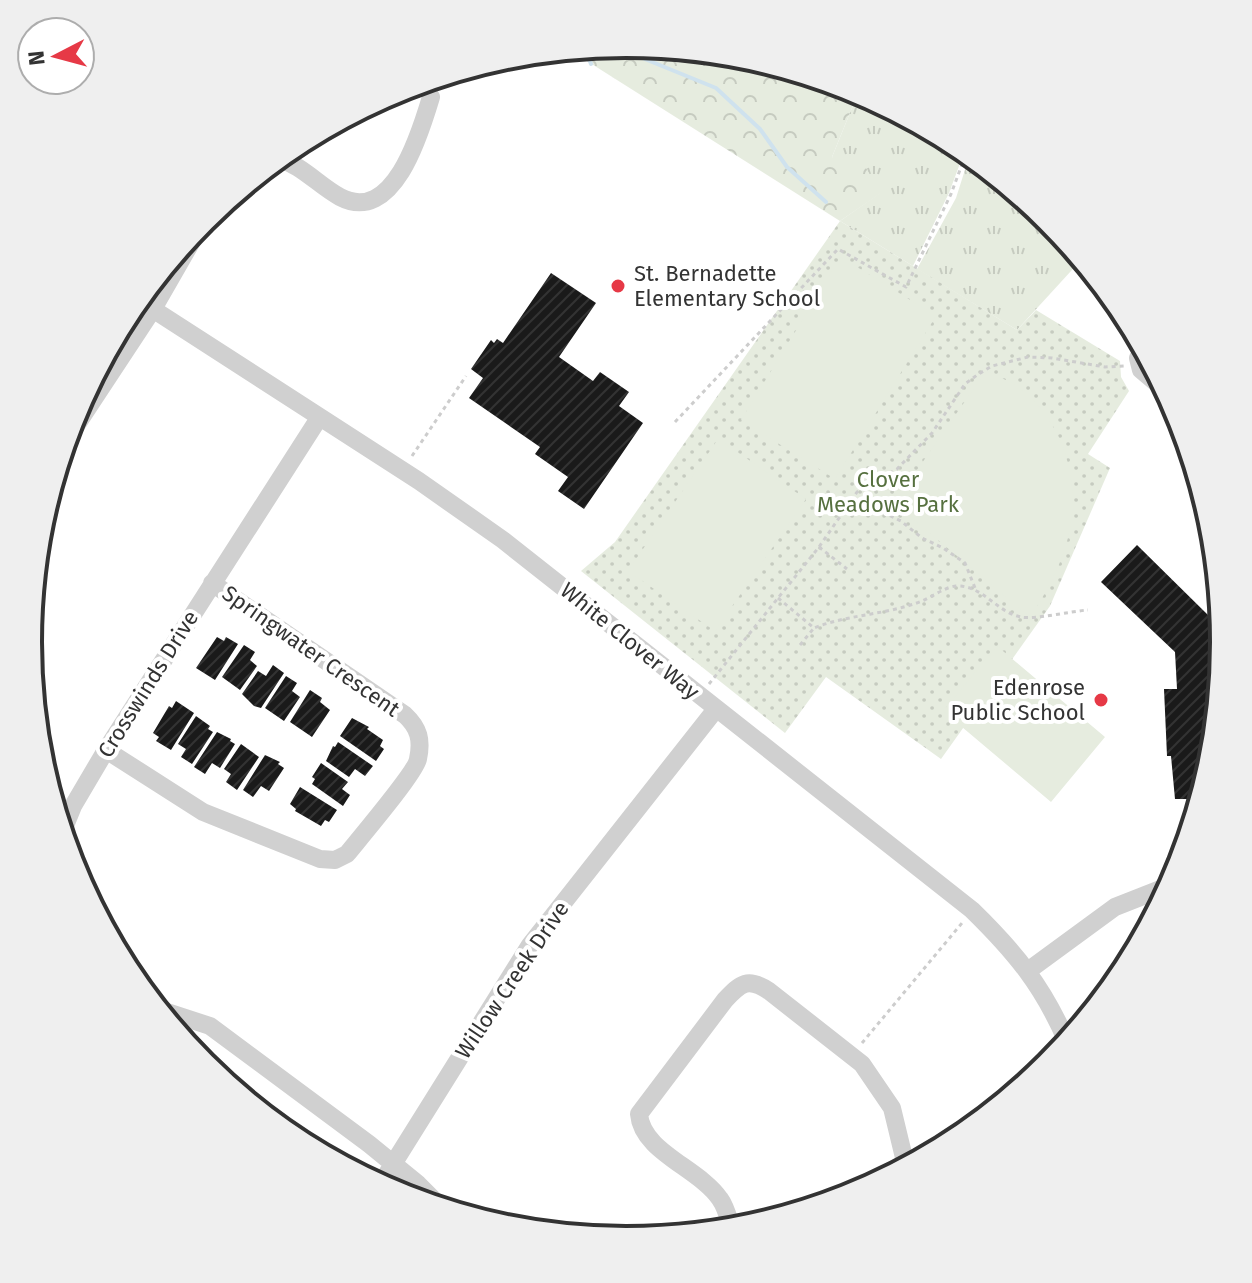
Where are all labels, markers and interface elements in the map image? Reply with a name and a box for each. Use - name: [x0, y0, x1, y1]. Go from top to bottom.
- north arrow: [16, 16, 96, 96]
- text: N: [22, 49, 51, 67]
- place label: St. Bernadette Elementary School: [634, 260, 820, 312]
- marker: St. Bernadette Elementary School: [609, 277, 627, 295]
- park label: Clover Meadows Park: [817, 466, 960, 518]
- street label: White Clover Way: [555, 577, 705, 705]
- street label: Springwater Crescent: [217, 580, 405, 722]
- street label: Crosswinds Drive: [92, 605, 204, 763]
- place label: Edenrose Public School: [950, 674, 1085, 726]
- marker: Edenrose Public School: [1092, 691, 1110, 709]
- street label: Willow Creek Drive: [449, 896, 575, 1064]

